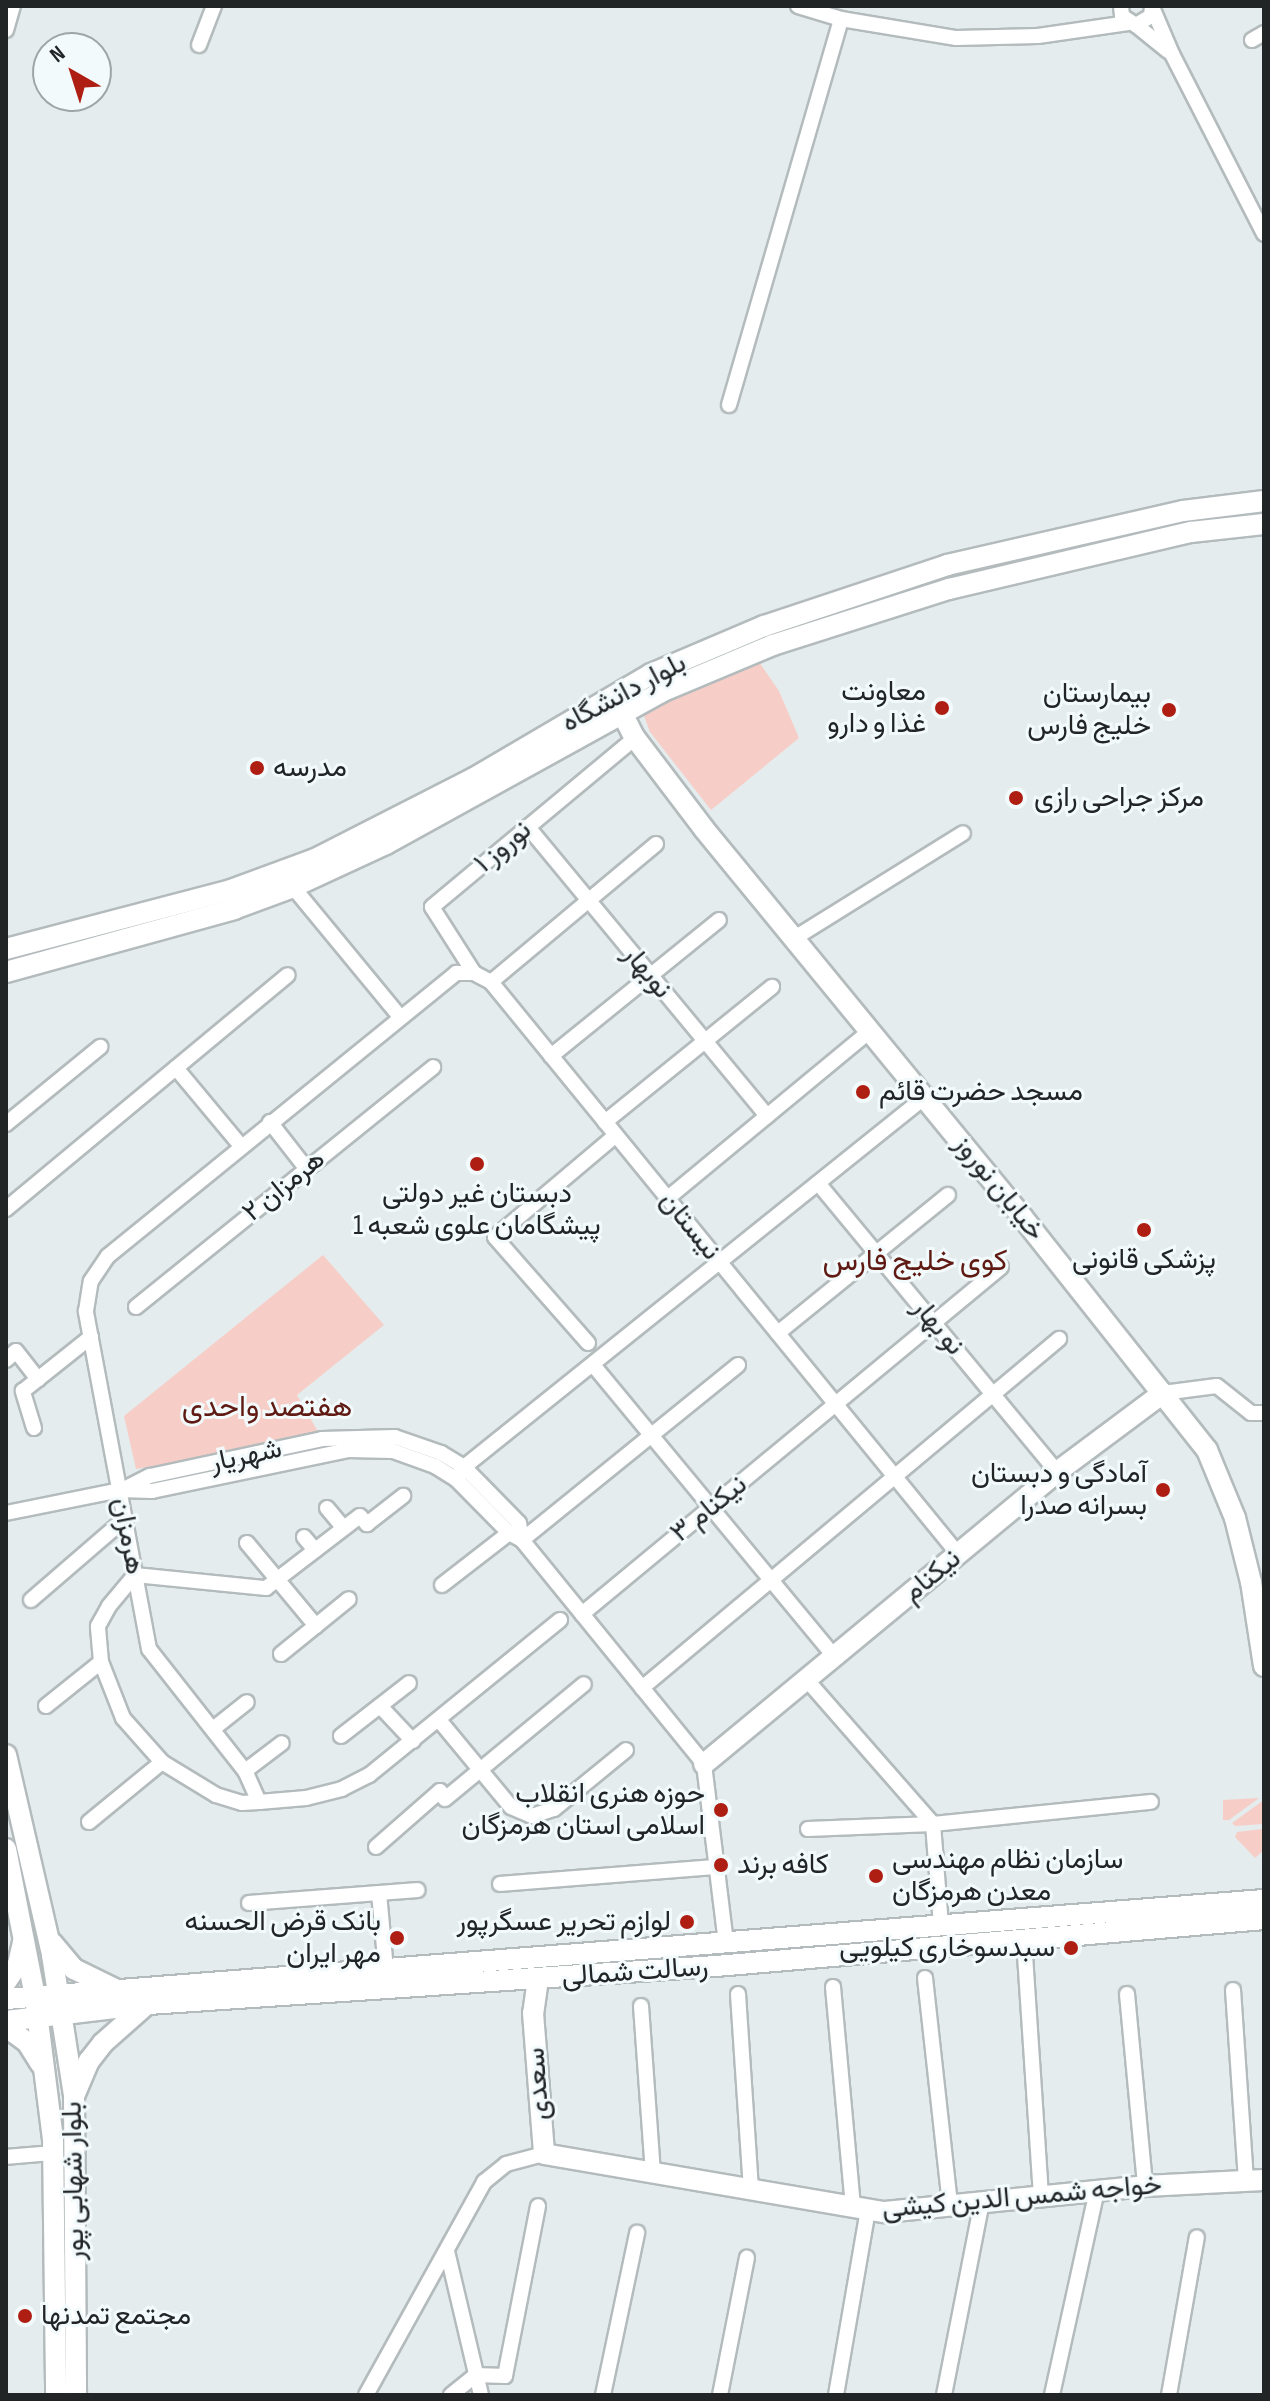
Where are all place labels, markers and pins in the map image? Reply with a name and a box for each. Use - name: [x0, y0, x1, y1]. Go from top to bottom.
- place label: معاونت غذا و دارو: [827, 675, 926, 741]
- place label: بیمارستان خلیج فارس: [1027, 677, 1151, 743]
- marker: معاونت غذا و دارو: [933, 699, 951, 717]
- marker: بیمارستان خلیج فارس: [1158, 699, 1180, 721]
- place label: مدرسه: [273, 751, 347, 785]
- marker: مدرسه: [248, 759, 266, 777]
- place label: مرکز جراحی رازی: [1034, 781, 1204, 815]
- marker: مرکز جراحی رازی: [1005, 787, 1027, 809]
- place label: مسجد حضرت قائم: [879, 1075, 1083, 1109]
- marker: مسجد حضرت قائم: [854, 1083, 872, 1101]
- marker: دبستان غیر دولتی پیشگامان علوی شعبه 1: [468, 1155, 486, 1173]
- place label: دبستان غیر دولتی پیشگامان علوی شعبه 1: [353, 1177, 601, 1243]
- marker: پزشکی قانونی: [1135, 1221, 1153, 1239]
- place label: پزشکی قانونی: [1072, 1243, 1216, 1277]
- place label: آمادگی و دبستان بسرانه صدرا: [971, 1457, 1147, 1523]
- marker: آمادگی و دبستان بسرانه صدرا: [1154, 1481, 1172, 1499]
- place label: حوزه هنری انقلاب اسلامی استان هرمزگان: [462, 1777, 705, 1843]
- marker: حوزه هنری انقلاب اسلامی استان هرمزگان: [712, 1801, 730, 1819]
- place label: سازمان نظام مهندسی معدن هرمزگان: [892, 1843, 1123, 1909]
- place label: کافه برند: [737, 1848, 829, 1882]
- marker: کافه برند: [712, 1856, 730, 1874]
- marker: سازمان نظام مهندسی معدن هرمزگان: [867, 1867, 885, 1885]
- place label: بانک قرض الحسنه مهر ایران: [185, 1905, 381, 1971]
- place label: لوازم تحریر عسگرپور: [456, 1905, 671, 1939]
- marker: لوازم تحریر عسگرپور: [678, 1913, 696, 1931]
- marker: بانک قرض الحسنه مهر ایران: [388, 1929, 406, 1947]
- place label: سبدسوخاری کیلویی: [839, 1931, 1055, 1965]
- marker: سبدسوخاری کیلویی: [1062, 1939, 1080, 1957]
- place label: مجتمع تمدنها: [41, 2299, 191, 2333]
- marker: مجتمع تمدنها: [16, 2307, 34, 2325]

